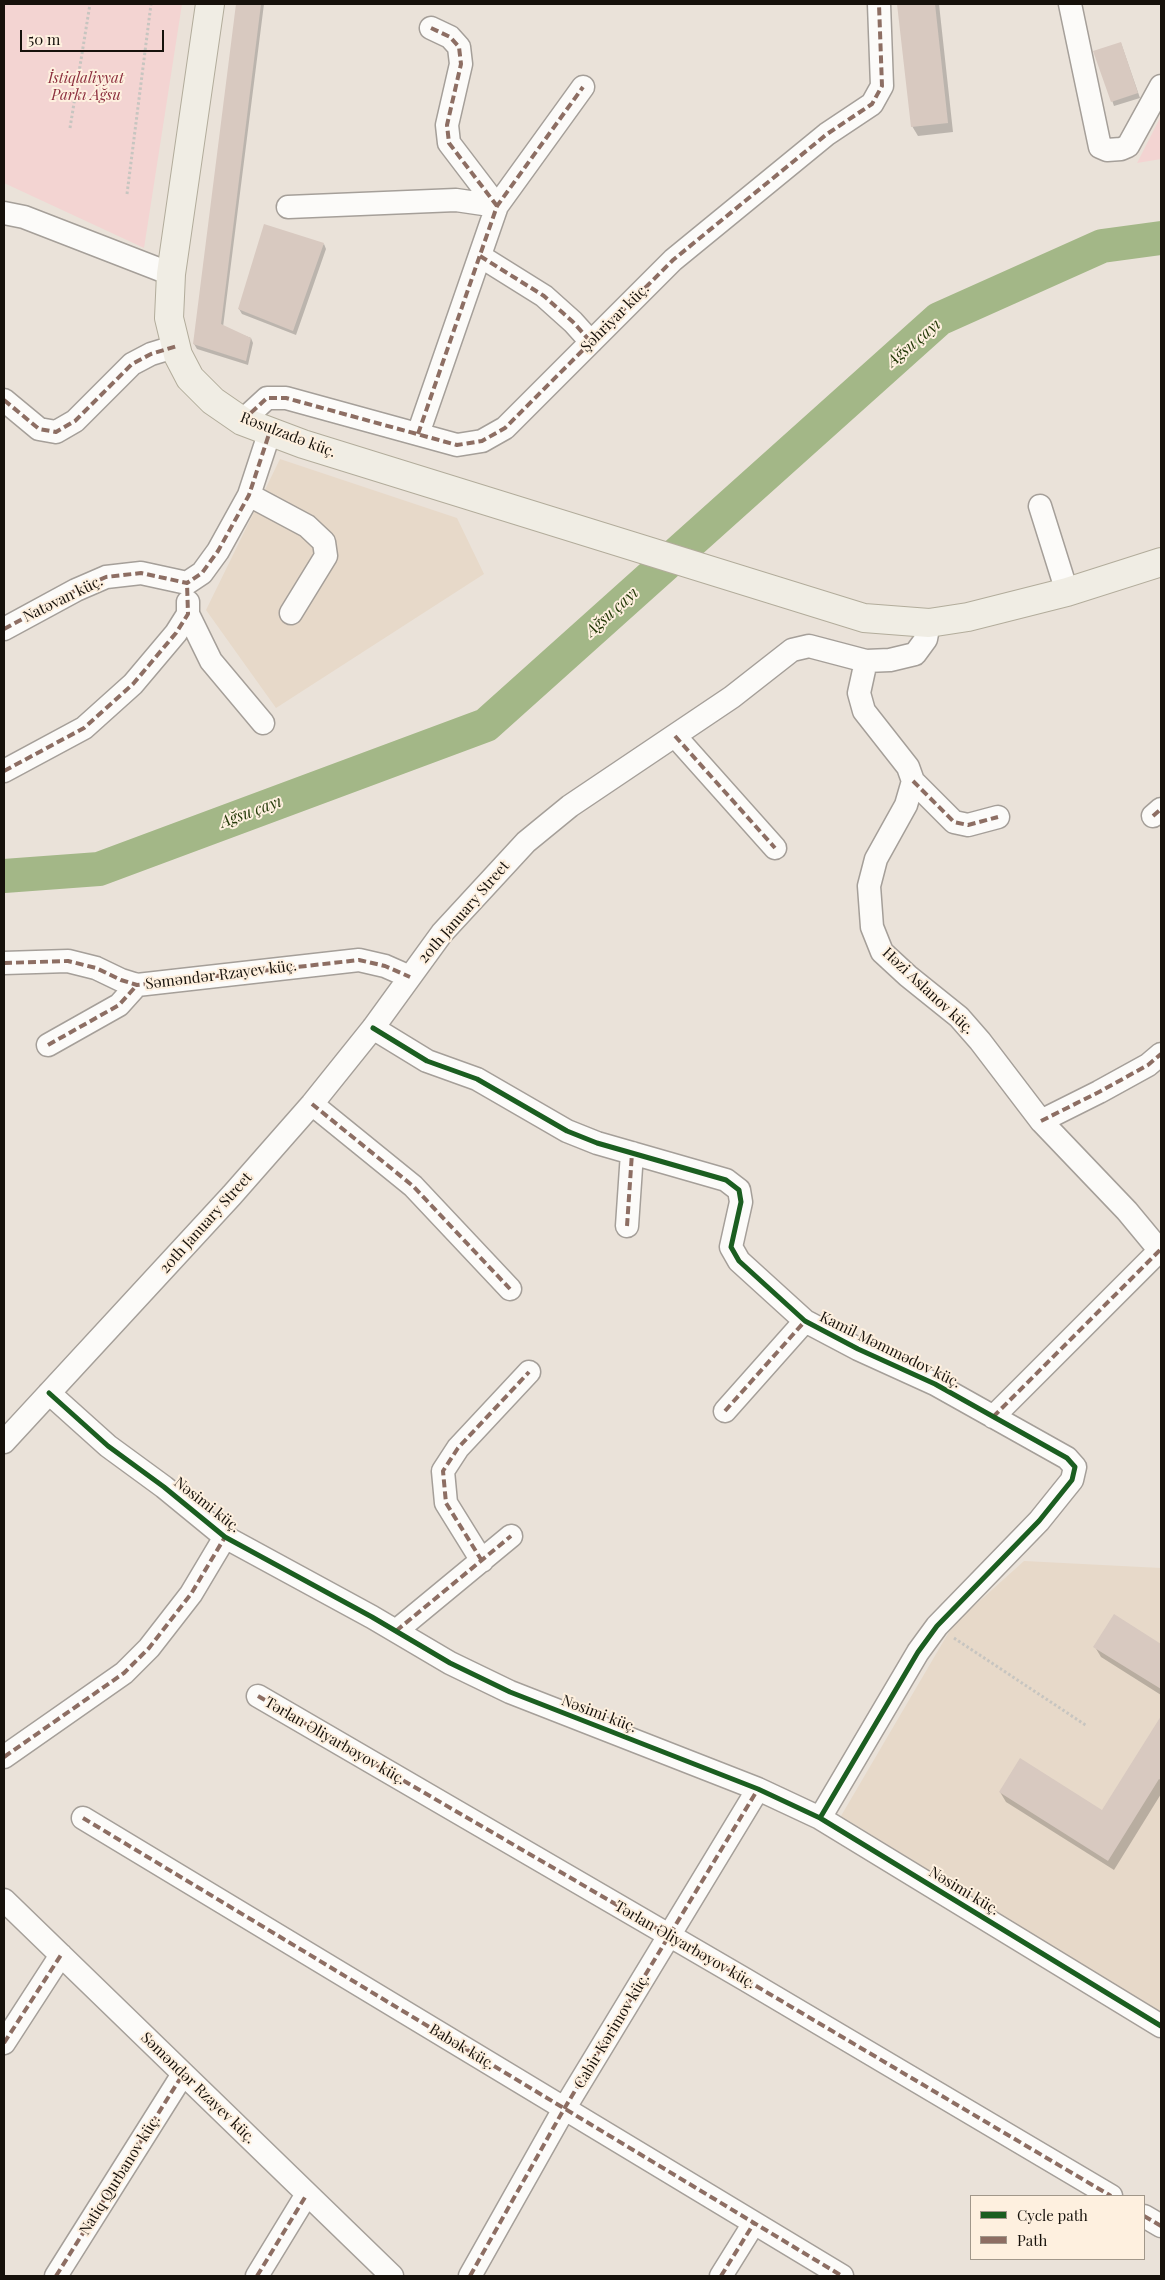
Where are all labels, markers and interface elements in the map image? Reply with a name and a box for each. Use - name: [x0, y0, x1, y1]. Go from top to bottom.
- scale bar: [22, 20, 166, 52]
- text: 50 m: [28, 29, 60, 49]
- park label: İstiqlaliyyat Parkı Ağsu: [48, 69, 124, 104]
- street label: Şəhriyar küç.: [577, 280, 653, 356]
- water label: Ağsu çayı: [883, 315, 945, 371]
- street label: Rəsulzadə küç.: [238, 409, 338, 461]
- street label: Natəvan küç.: [20, 572, 106, 626]
- water label: Ağsu çayı: [582, 583, 642, 641]
- water label: Ağsu çayı: [218, 792, 284, 832]
- street label: 20th January Street: [415, 857, 513, 967]
- street label: Həzi Aslanov küç.: [878, 944, 978, 1038]
- street label: Səməndər Rzayev küç.: [144, 957, 298, 993]
- street label: 20th January Street: [156, 1169, 256, 1277]
- street label: Kamil Məmmədov küç.: [816, 1308, 964, 1392]
- street label: Nəsimi küç.: [170, 1474, 244, 1536]
- street label: Nəsimi küç.: [559, 1691, 639, 1737]
- street label: Tərlan Əliyarbəyov küç.: [261, 1693, 409, 1789]
- street label: Nəsimi küç.: [925, 1863, 1003, 1919]
- street label: Tərlan Əliyarbəyov küç.: [611, 1897, 759, 1993]
- street label: Cabir Kərimov küç.: [571, 1970, 653, 2092]
- street label: Babək küç.: [426, 2020, 498, 2074]
- street label: Səməndər Rzayev küç.: [137, 2029, 259, 2147]
- street label: Natiq Qurbanov küç.: [76, 2112, 164, 2238]
- legend: [970, 2195, 1145, 2260]
- text: Cycle path: [1017, 2205, 1088, 2225]
- text: Path: [1017, 2230, 1047, 2250]

